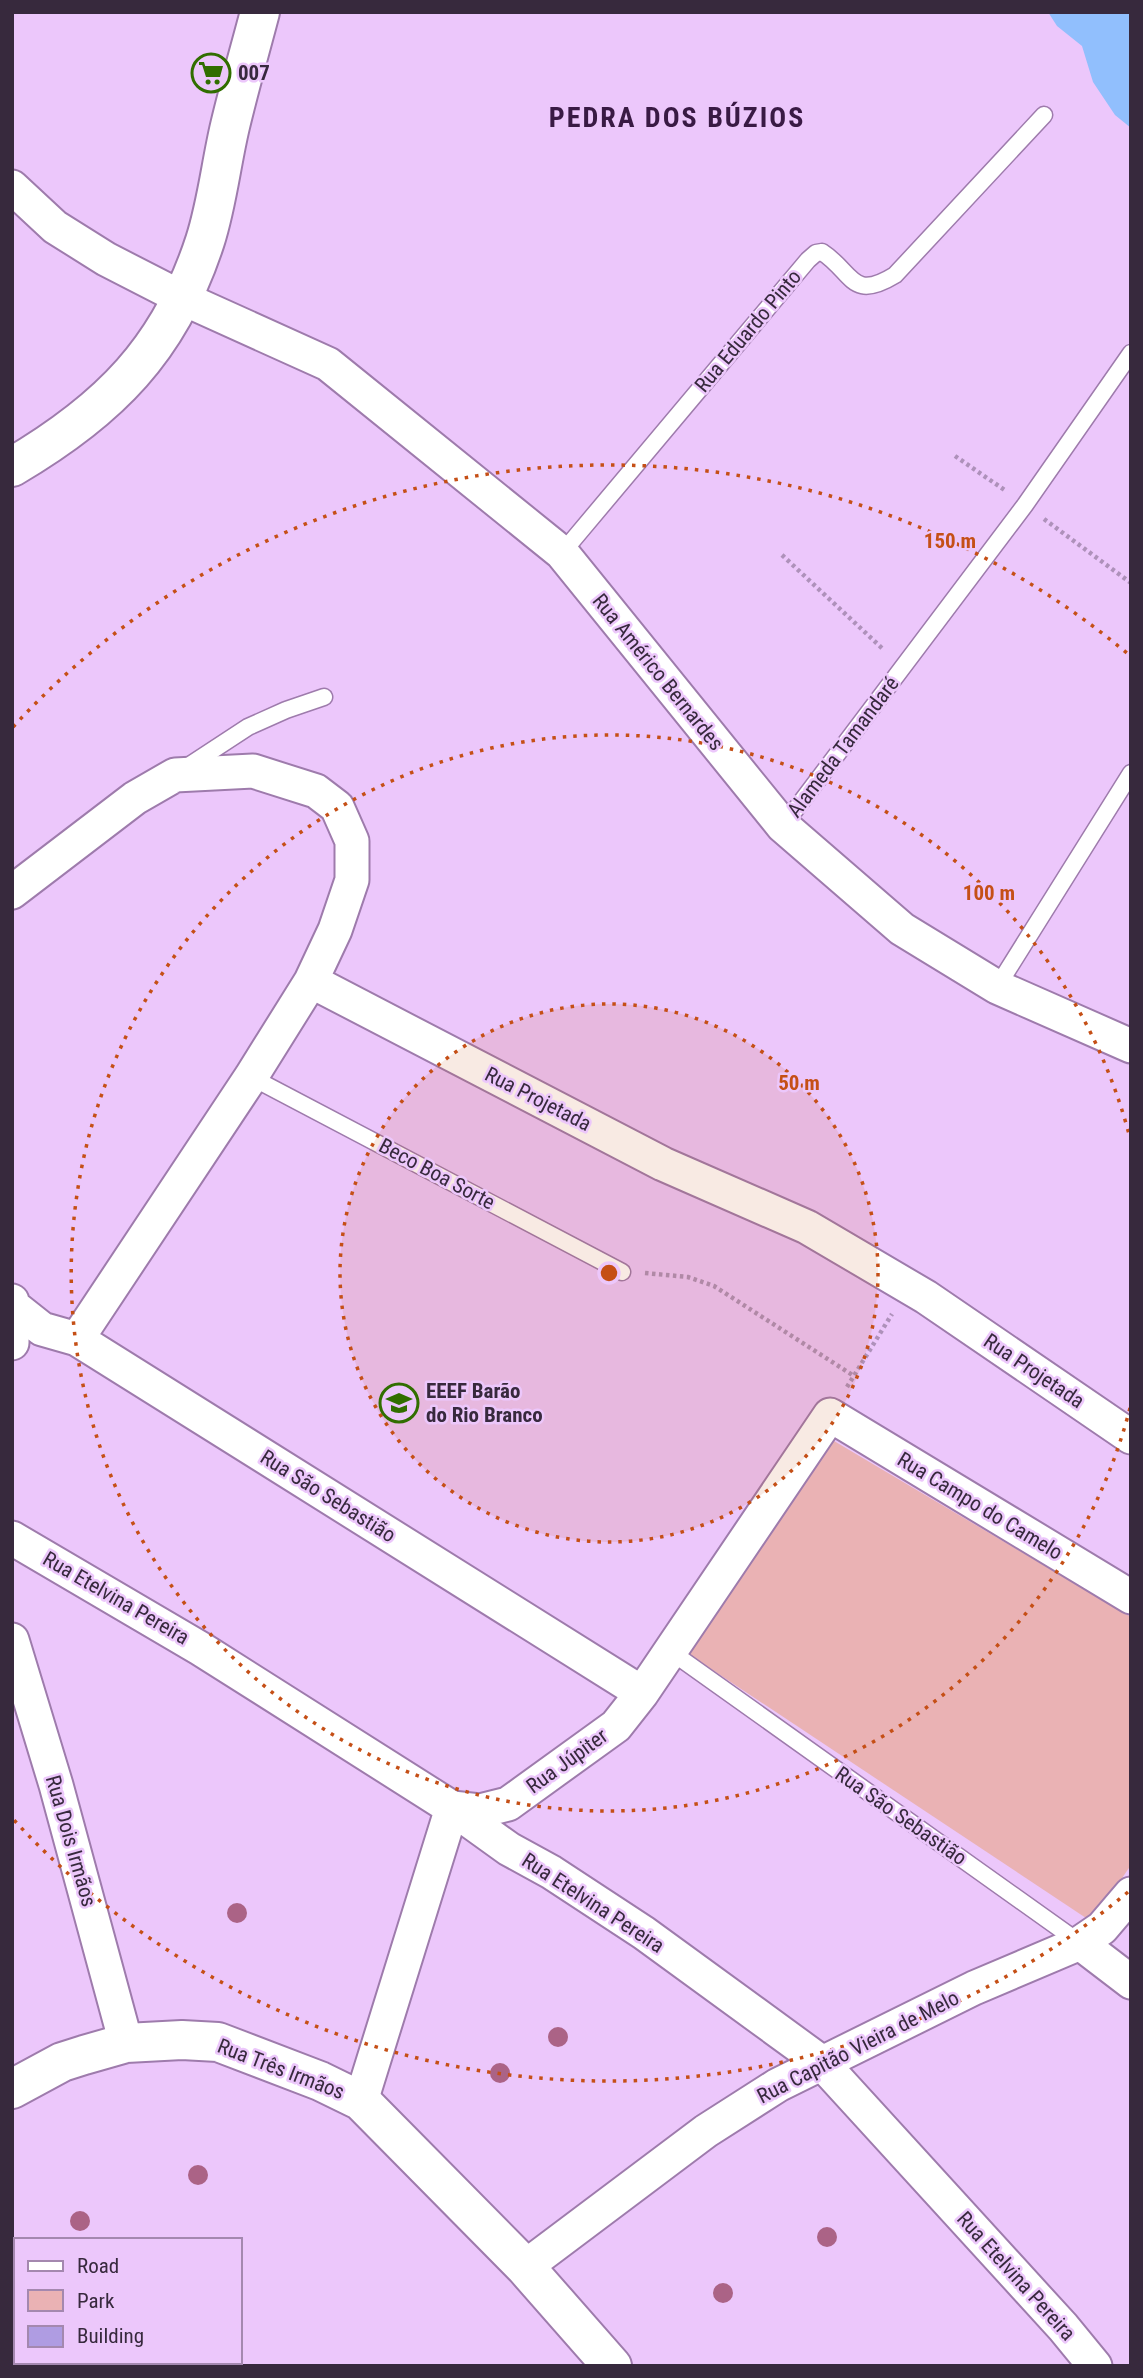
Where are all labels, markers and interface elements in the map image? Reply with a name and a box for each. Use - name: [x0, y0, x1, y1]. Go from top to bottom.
- supermarket icon: 007: [190, 52, 232, 94]
- place label: 007: [238, 61, 270, 85]
- district label: PEDRA DOS BÚZIOS: [549, 101, 805, 134]
- street label: Rua Eduardo Pinto: [690, 265, 806, 397]
- text: 150 m: [924, 529, 976, 553]
- street label: Rua Américo Bernardes: [588, 589, 728, 755]
- street label: Alameda Tamandaré: [782, 672, 904, 822]
- text: 100 m: [963, 881, 1015, 905]
- street label: Rua Projetada: [481, 1062, 595, 1136]
- text: 50 m: [778, 1071, 820, 1095]
- street label: Beco Boa Sorte: [375, 1133, 499, 1215]
- centre of rings: [597, 1261, 621, 1285]
- street label: Rua Projetada: [979, 1329, 1089, 1413]
- place label: EEEF Barão do Rio Branco: [426, 1379, 543, 1427]
- school or university icon: EEEF Barão do Rio Branco: [378, 1382, 420, 1424]
- street label: Rua São Sebastião: [256, 1445, 400, 1547]
- street label: Rua Campo do Camelo: [893, 1447, 1067, 1565]
- street label: Rua Etelvina Pereira: [39, 1546, 193, 1650]
- street label: Rua Júpiter: [522, 1724, 612, 1798]
- street label: Rua São Sebastião: [831, 1762, 971, 1870]
- street label: Rua Dois Irmãos: [41, 1773, 101, 1909]
- street label: Rua Etelvina Pereira: [517, 1848, 669, 1958]
- street label: Rua Capitão Vieira de Melo: [753, 1986, 963, 2108]
- street label: Rua Três Irmãos: [214, 2034, 348, 2104]
- street label: Rua Etelvina Pereira: [952, 2207, 1080, 2345]
- legend: [14, 2238, 242, 2364]
- text: Road: [77, 2254, 119, 2278]
- text: Park: [77, 2289, 115, 2313]
- text: Building: [77, 2324, 144, 2348]

